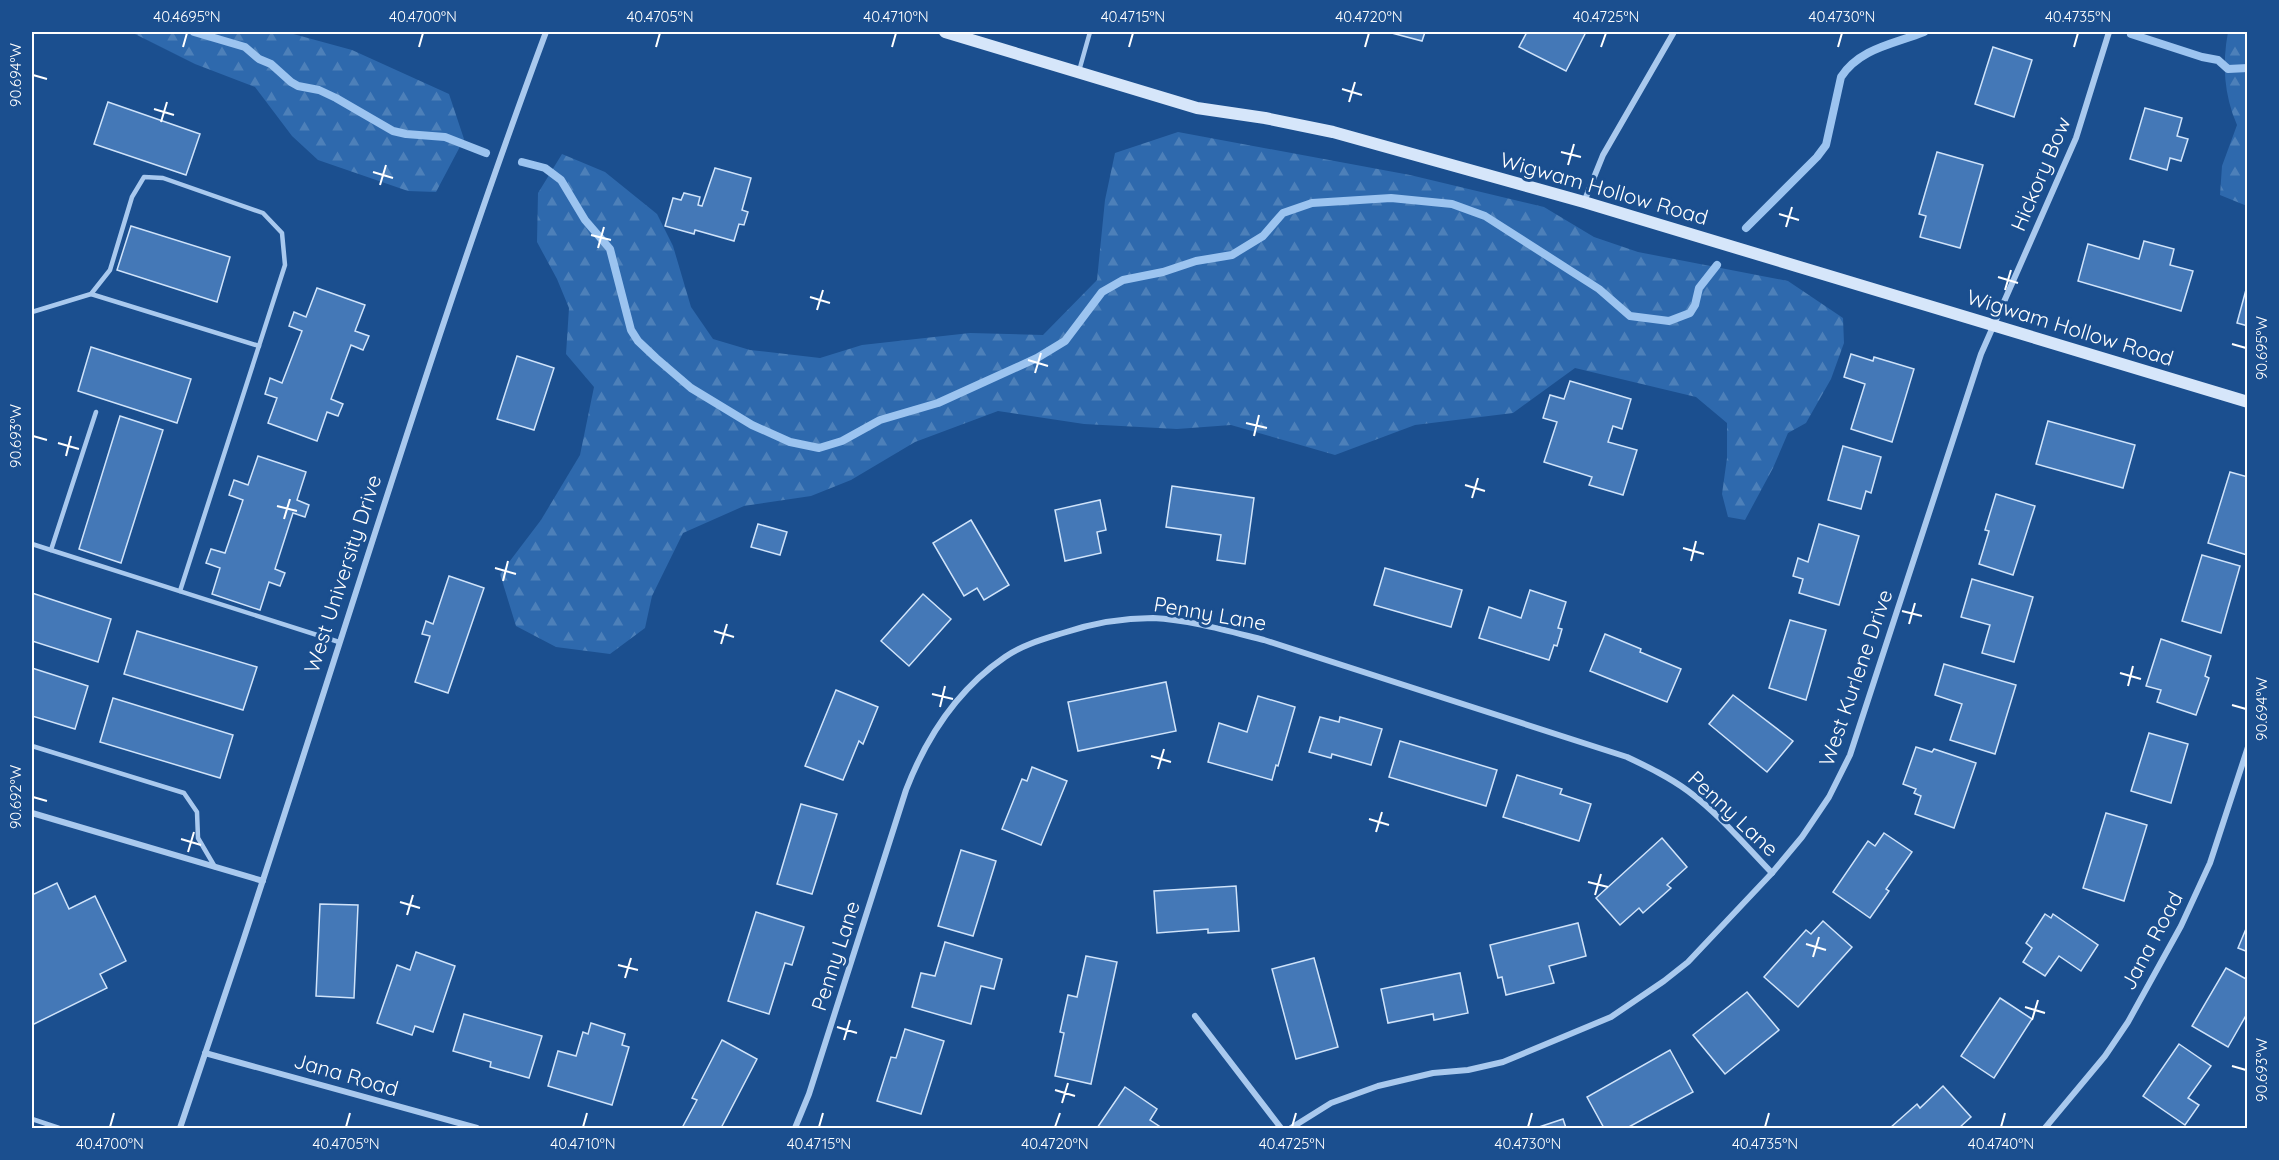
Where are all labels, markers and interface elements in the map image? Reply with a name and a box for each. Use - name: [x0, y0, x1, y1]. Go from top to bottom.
- text: 40.4695°N: [153, 7, 221, 26]
- text: 40.4700°N: [389, 7, 457, 26]
- text: 40.4705°N: [626, 7, 694, 26]
- text: 40.4710°N: [863, 7, 929, 26]
- text: 40.4715°N: [1101, 7, 1165, 26]
- text: 40.4720°N: [1335, 7, 1403, 26]
- text: 40.4725°N: [1573, 7, 1639, 26]
- text: 40.4730°N: [1809, 7, 1875, 26]
- text: 40.4735°N: [2045, 7, 2111, 26]
- text: 90.694°W: [6, 43, 25, 107]
- street label: Hickory Bow: [2004, 112, 2076, 235]
- street label: Wigwam Hollow Road: [1497, 146, 1711, 230]
- street label: Wigwam Hollow Road: [1964, 283, 2177, 371]
- text: 90.695°W: [2252, 315, 2271, 380]
- text: 90.693°W: [6, 404, 25, 468]
- street label: West University Drive: [298, 471, 386, 676]
- street label: West Kurlene Drive: [1813, 586, 1898, 769]
- street label: Penny Lane: [1152, 590, 1269, 636]
- text: 90.694°W: [2252, 677, 2271, 741]
- text: 90.692°W: [6, 764, 25, 829]
- street label: Penny Lane: [1683, 765, 1784, 862]
- street label: Jana Road: [2114, 887, 2188, 994]
- street label: Penny Lane: [805, 898, 865, 1014]
- text: 90.693°W: [2252, 1038, 2271, 1102]
- street label: Jana Road: [291, 1047, 401, 1101]
- text: 40.4700°N: [76, 1134, 144, 1153]
- text: 40.4705°N: [312, 1134, 380, 1153]
- text: 40.4710°N: [550, 1134, 616, 1153]
- text: 40.4715°N: [787, 1134, 851, 1153]
- text: 40.4720°N: [1021, 1134, 1089, 1153]
- text: 40.4725°N: [1259, 1134, 1325, 1153]
- text: 40.4730°N: [1495, 1134, 1561, 1153]
- text: 40.4735°N: [1732, 1134, 1798, 1153]
- text: 40.4740°N: [1968, 1134, 2034, 1153]

